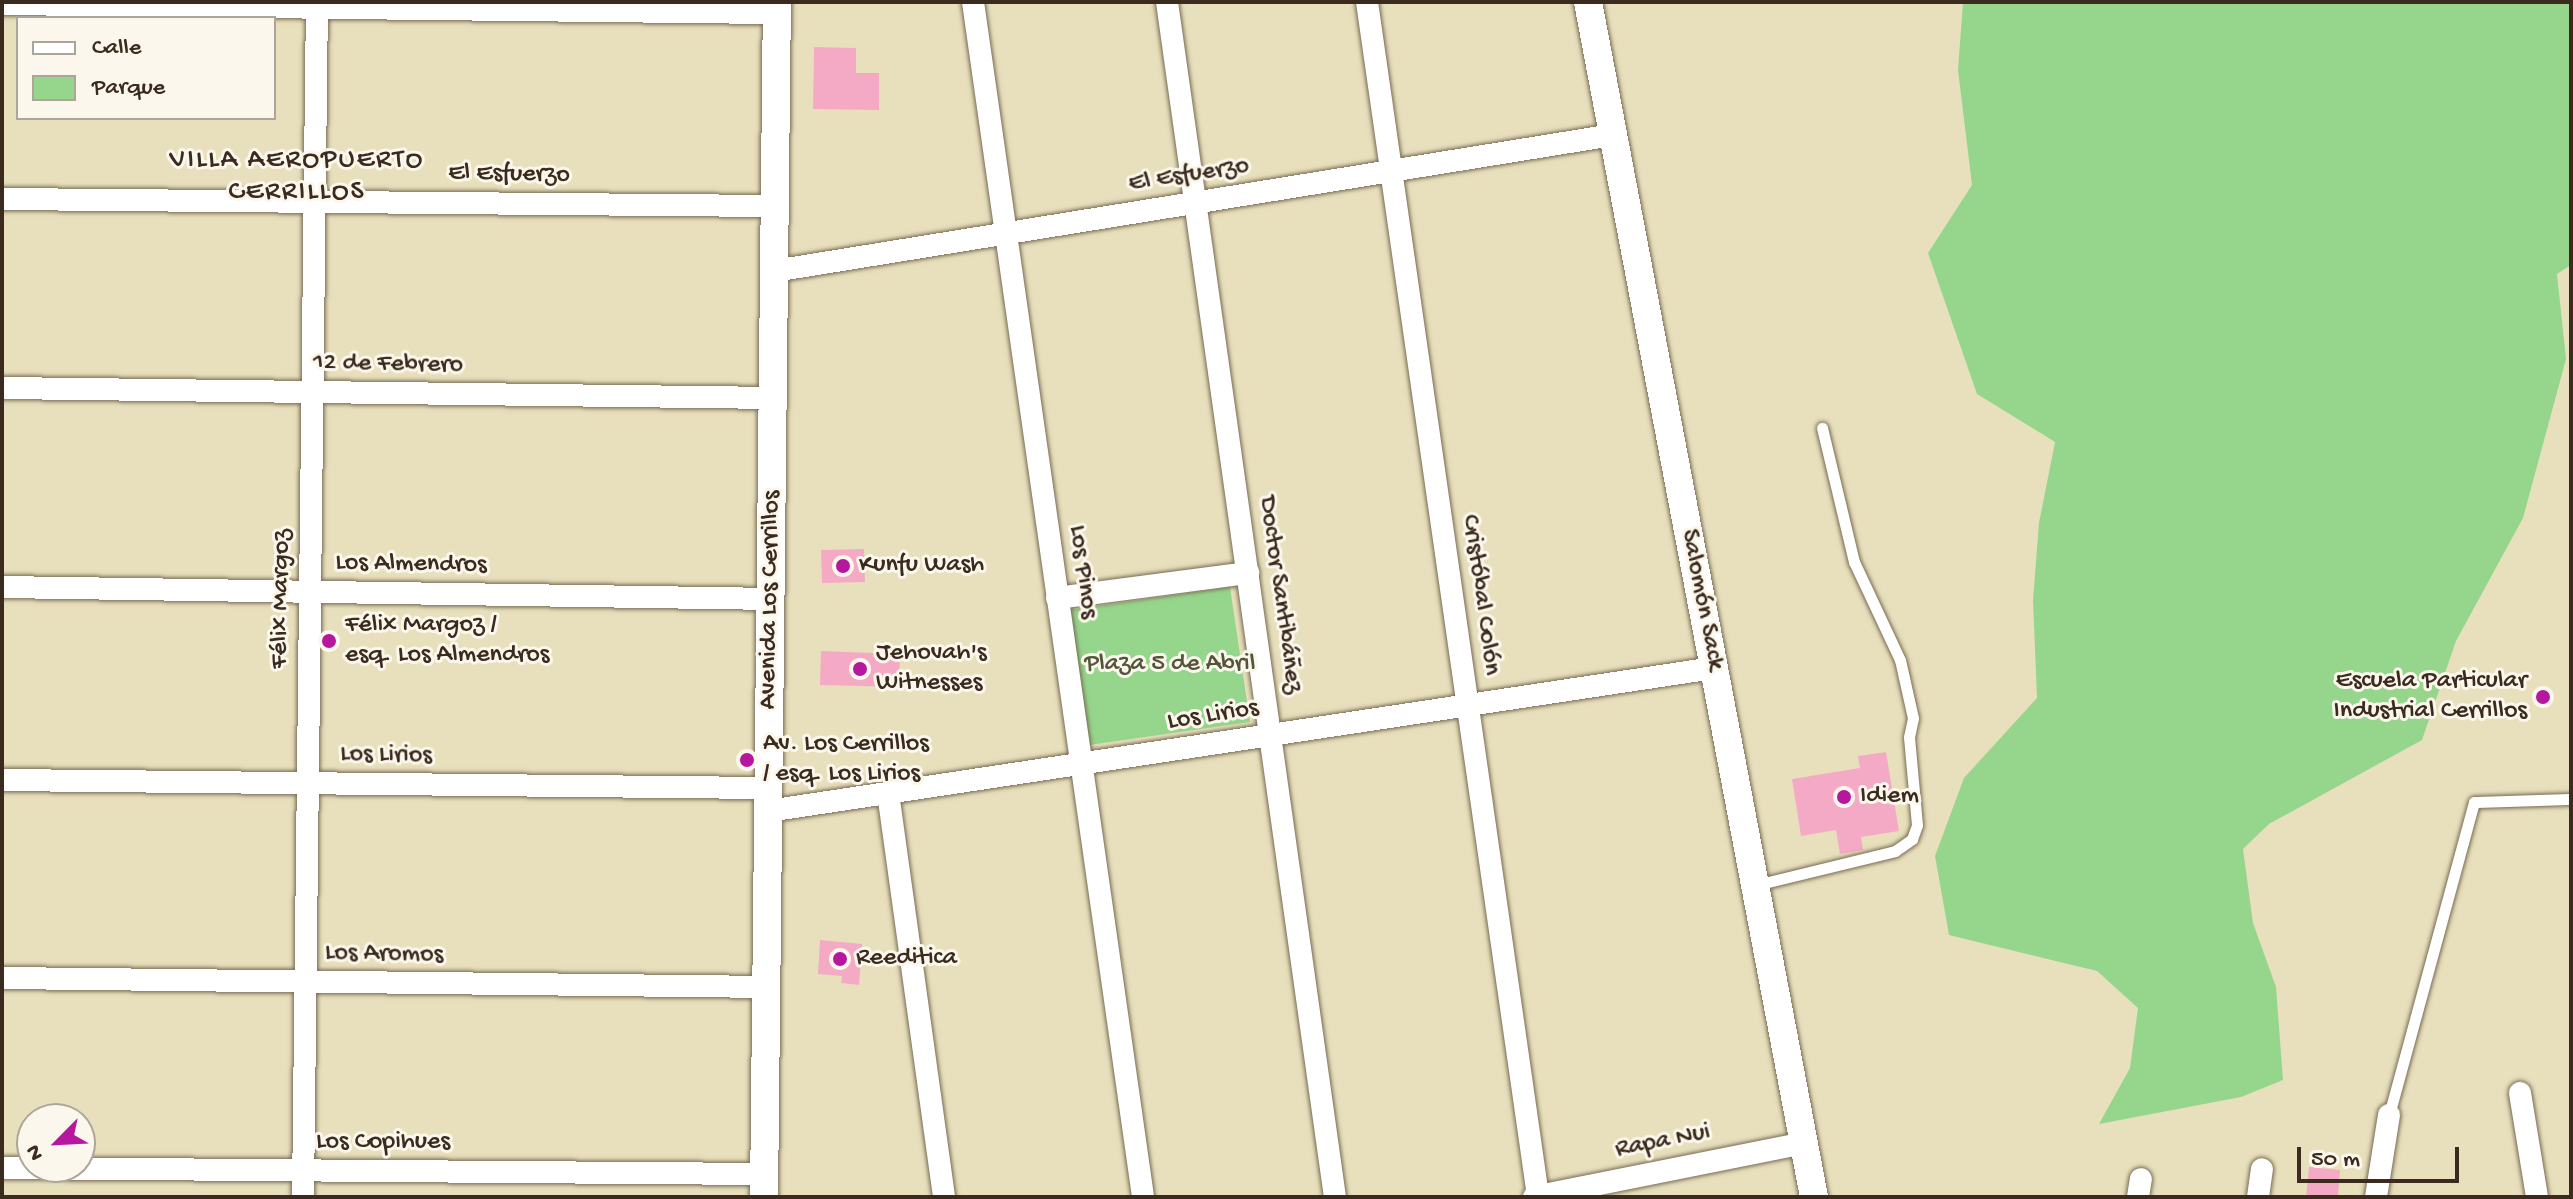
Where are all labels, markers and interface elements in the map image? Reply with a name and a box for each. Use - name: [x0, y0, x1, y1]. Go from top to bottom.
- legend: [16, 16, 276, 120]
- text: Calle: [92, 34, 141, 63]
- text: Parque: [92, 74, 165, 103]
- district label: VILLA AEROPUERTO CERRILLOS: [170, 144, 424, 210]
- street label: El Esfuerzo: [1127, 151, 1251, 201]
- street label: El Esfuerzo: [448, 158, 570, 192]
- street label: 12 de Febrero: [313, 348, 463, 382]
- street label: Avenida Los Cerrillos: [753, 490, 789, 710]
- street label: Doctor Santibáñez: [1250, 494, 1308, 696]
- street label: Cristóbal Colón: [1453, 513, 1507, 677]
- street label: Los Pinos: [1060, 523, 1104, 621]
- street label: Salomón Sack: [1672, 527, 1730, 673]
- street label: Félix Margoz: [265, 529, 299, 669]
- street label: Los Almendros: [335, 548, 487, 582]
- place label: Kunfu Wash: [859, 550, 984, 582]
- marker: Kunfu Wash: [834, 557, 852, 575]
- place label: Félix Margoz / esq. Los Almendros: [345, 610, 549, 672]
- marker: Félix Margoz / esq. Los Almendros: [320, 632, 338, 650]
- place label: Jehovah's Witnesses: [876, 638, 987, 700]
- park label: Plaza 5 de Abril: [1085, 649, 1255, 681]
- marker: Jehovah's Witnesses: [851, 660, 869, 678]
- place label: Escuela Particular Industrial Cerrillos: [2334, 666, 2527, 728]
- marker: Escuela Particular Industrial Cerrillos: [2534, 688, 2552, 706]
- street label: Los Lirios: [1165, 693, 1261, 739]
- place label: Av. Los Cerrillos / esq. Los Lirios: [763, 729, 929, 790]
- street label: Los Lirios: [340, 740, 432, 772]
- marker: Av. Los Cerrillos / esq. Los Lirios: [738, 751, 756, 769]
- place label: Idiem: [1860, 781, 1919, 813]
- marker: Idiem: [1835, 788, 1853, 806]
- street label: Los Aromos: [325, 938, 443, 972]
- place label: Reeditica: [856, 943, 957, 975]
- marker: Reeditica: [831, 950, 849, 968]
- north arrow: [16, 1103, 96, 1183]
- street label: Rapa Nui: [1613, 1118, 1713, 1166]
- street label: Los Copihues: [316, 1127, 450, 1159]
- scale bar: [2301, 1131, 2463, 1181]
- text: N: [21, 1140, 51, 1164]
- text: 50 m: [2311, 1146, 2360, 1175]

